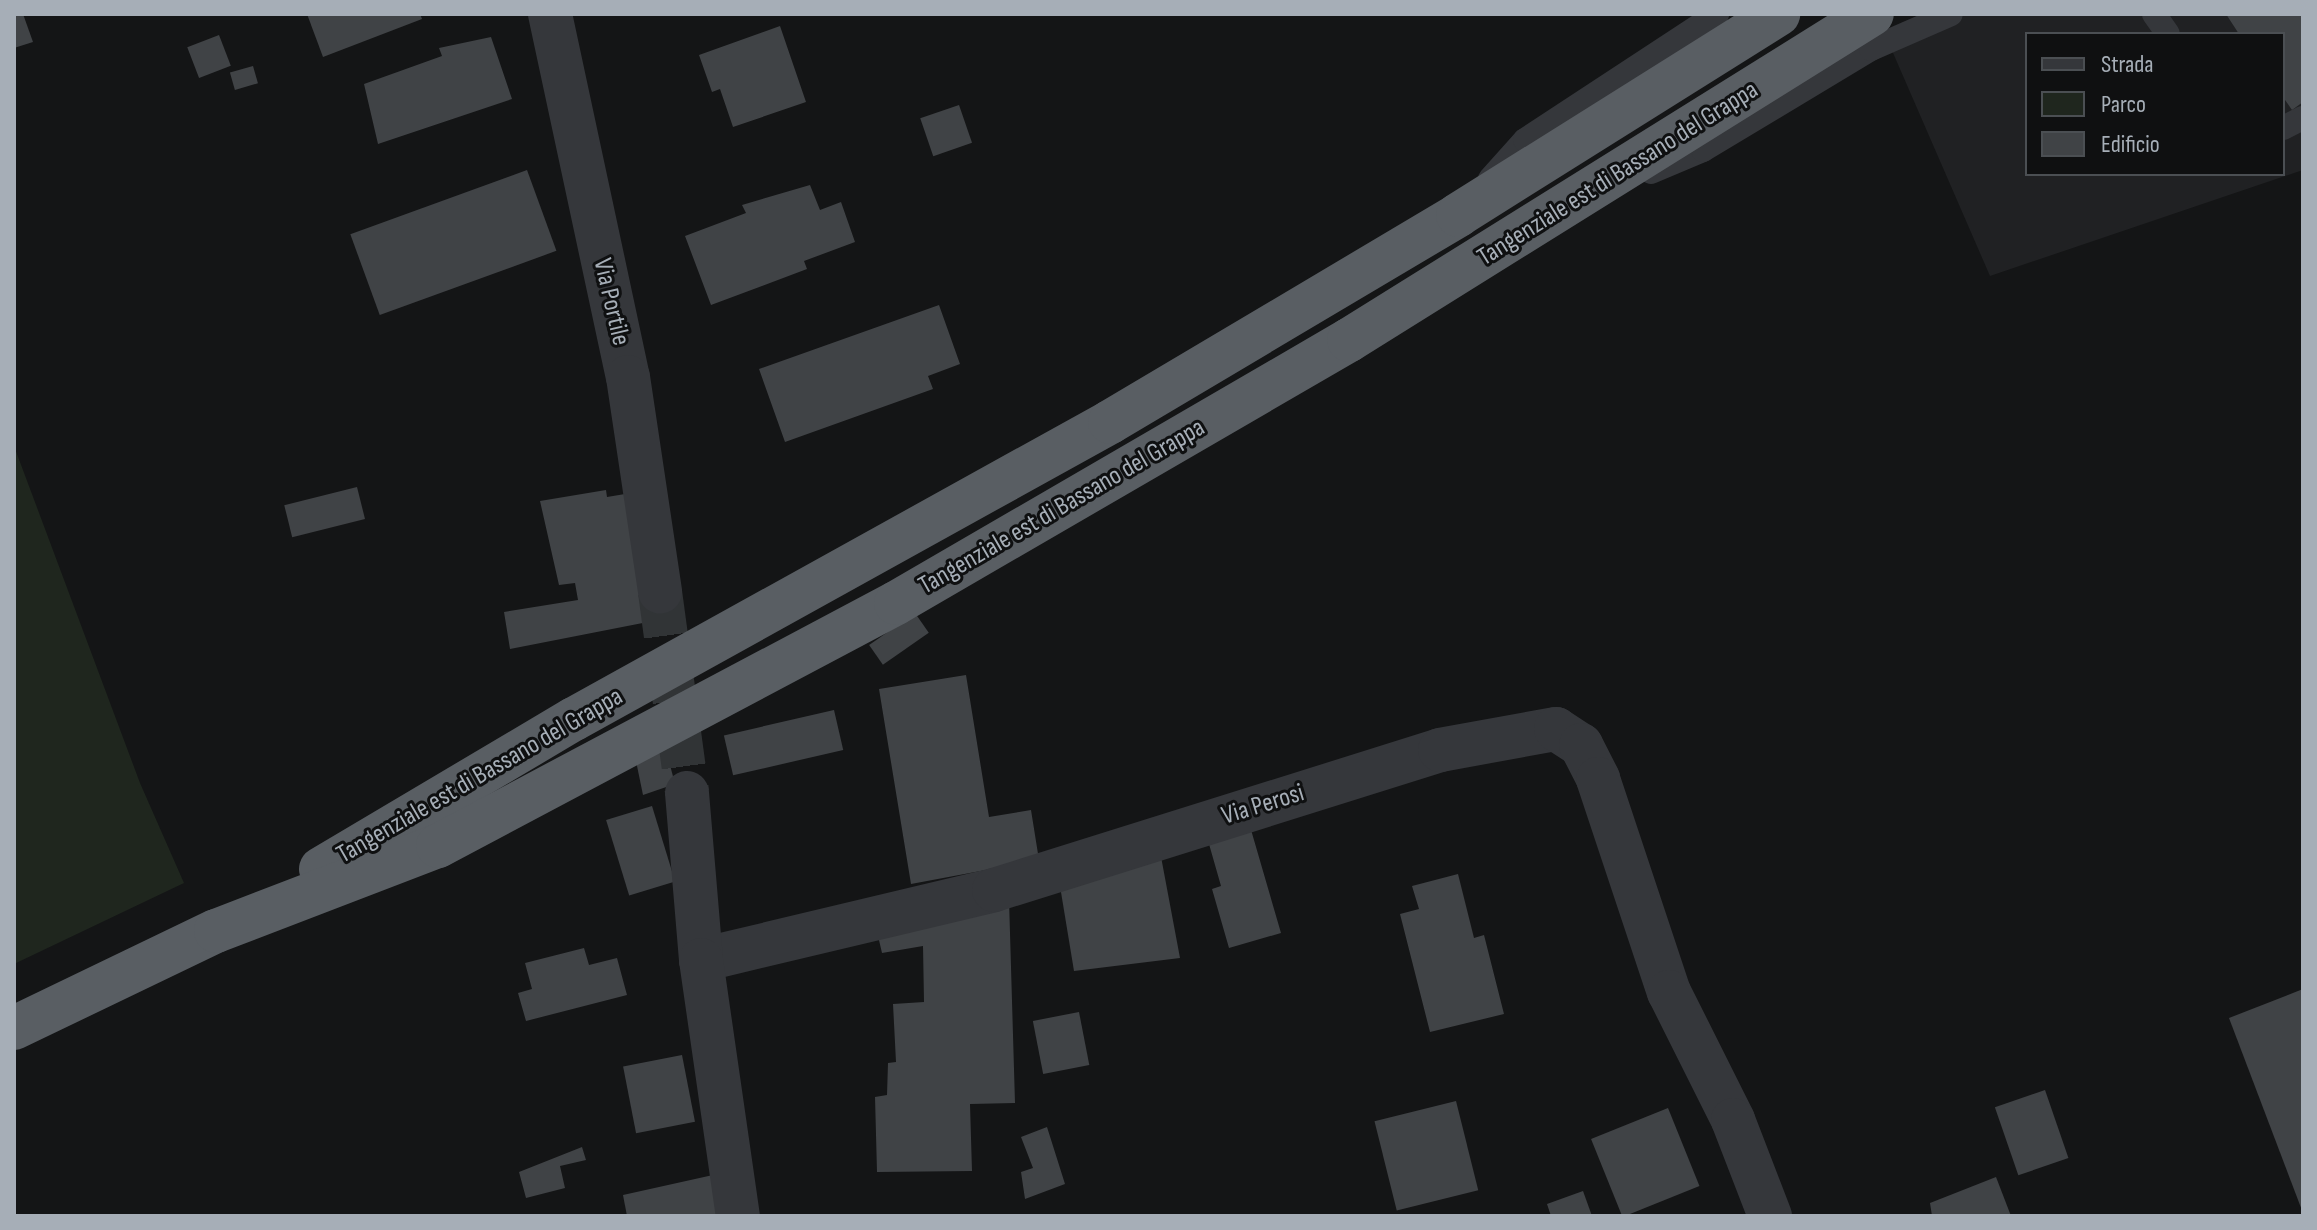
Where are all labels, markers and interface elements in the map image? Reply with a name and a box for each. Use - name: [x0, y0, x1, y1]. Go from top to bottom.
- legend: [2025, 32, 2285, 176]
- text: Strada: [2101, 50, 2154, 79]
- street label: Tangenziale est di Bassano del Grappa: [1472, 75, 1764, 273]
- text: Parco: [2101, 90, 2146, 119]
- text: Edificio: [2101, 130, 2160, 159]
- street label: Via Portile: [586, 255, 636, 349]
- street label: Tangenziale est di Bassano del Grappa: [913, 412, 1211, 602]
- street label: Tangenziale est di Bassano del Grappa: [331, 681, 629, 871]
- street label: Via Perosi: [1218, 778, 1308, 832]

